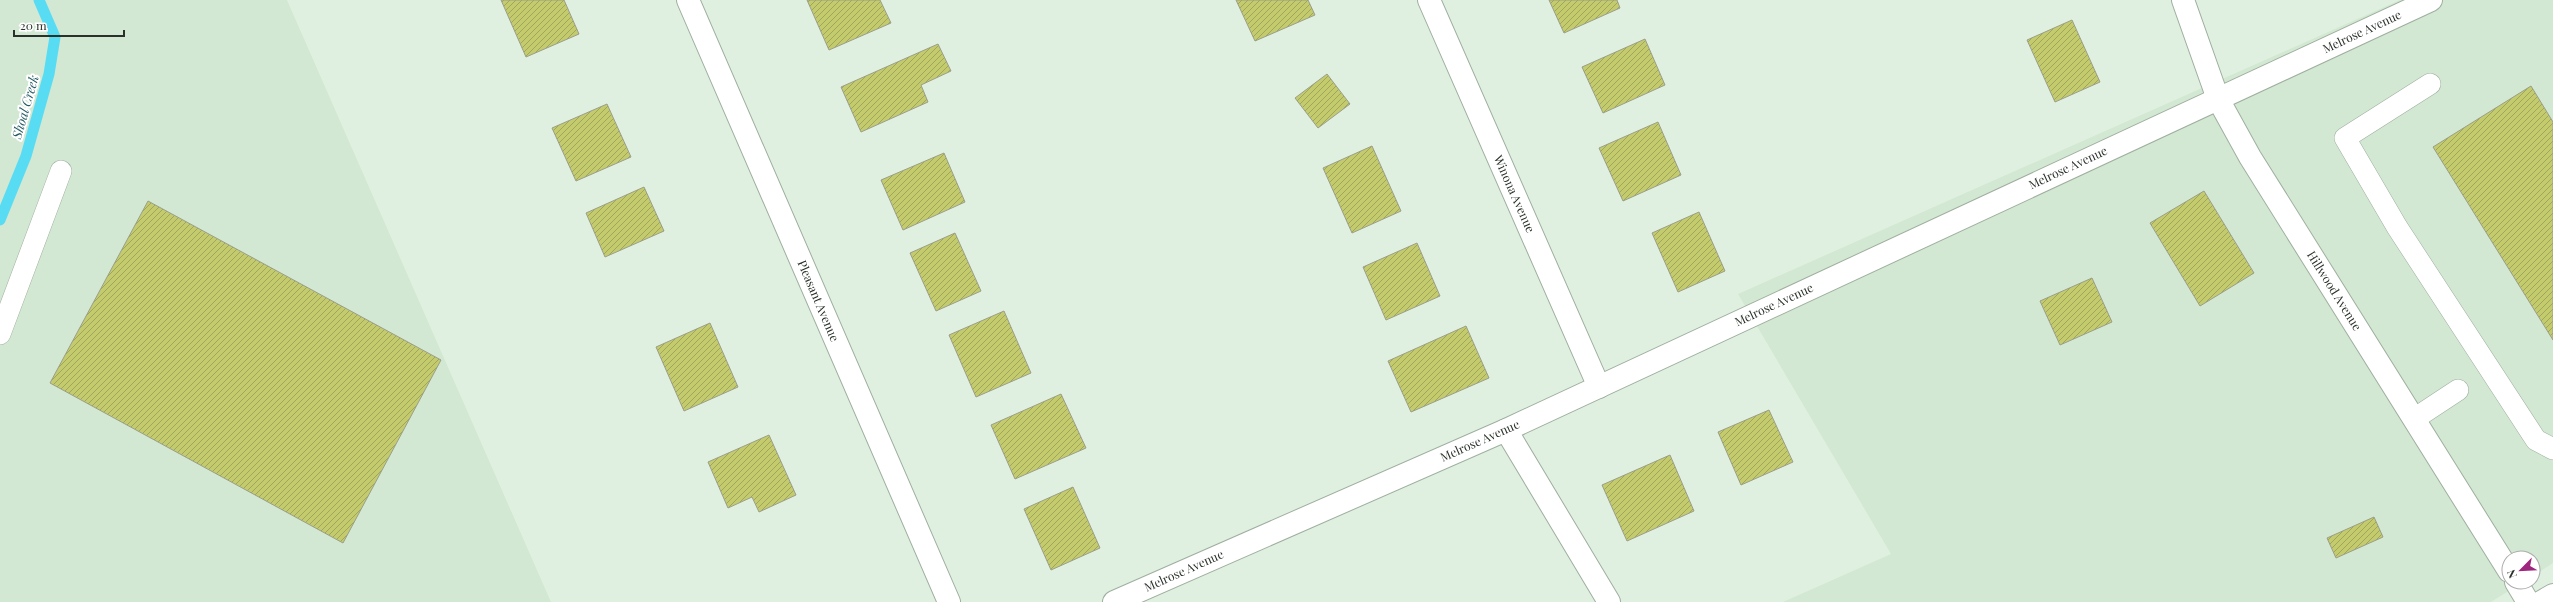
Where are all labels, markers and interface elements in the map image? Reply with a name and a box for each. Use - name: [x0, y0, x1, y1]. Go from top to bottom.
- street label: Melrose Avenue: [2320, 6, 2403, 56]
- scale bar: [14, 12, 124, 38]
- text: 20 m: [20, 17, 47, 33]
- water label: Shoal Creek: [7, 73, 42, 142]
- street label: Melrose Avenue: [2026, 142, 2109, 192]
- street label: Winona Avenue: [1490, 152, 1539, 235]
- street label: Hillwood Avenue: [2304, 248, 2366, 333]
- street label: Pleasant Avenue: [795, 257, 843, 344]
- street label: Melrose Avenue: [1732, 279, 1815, 329]
- street label: Melrose Avenue: [1437, 415, 1522, 465]
- street label: Melrose Avenue: [1141, 545, 1226, 595]
- north arrow: [2501, 550, 2541, 590]
- text: N: [2503, 568, 2520, 581]

